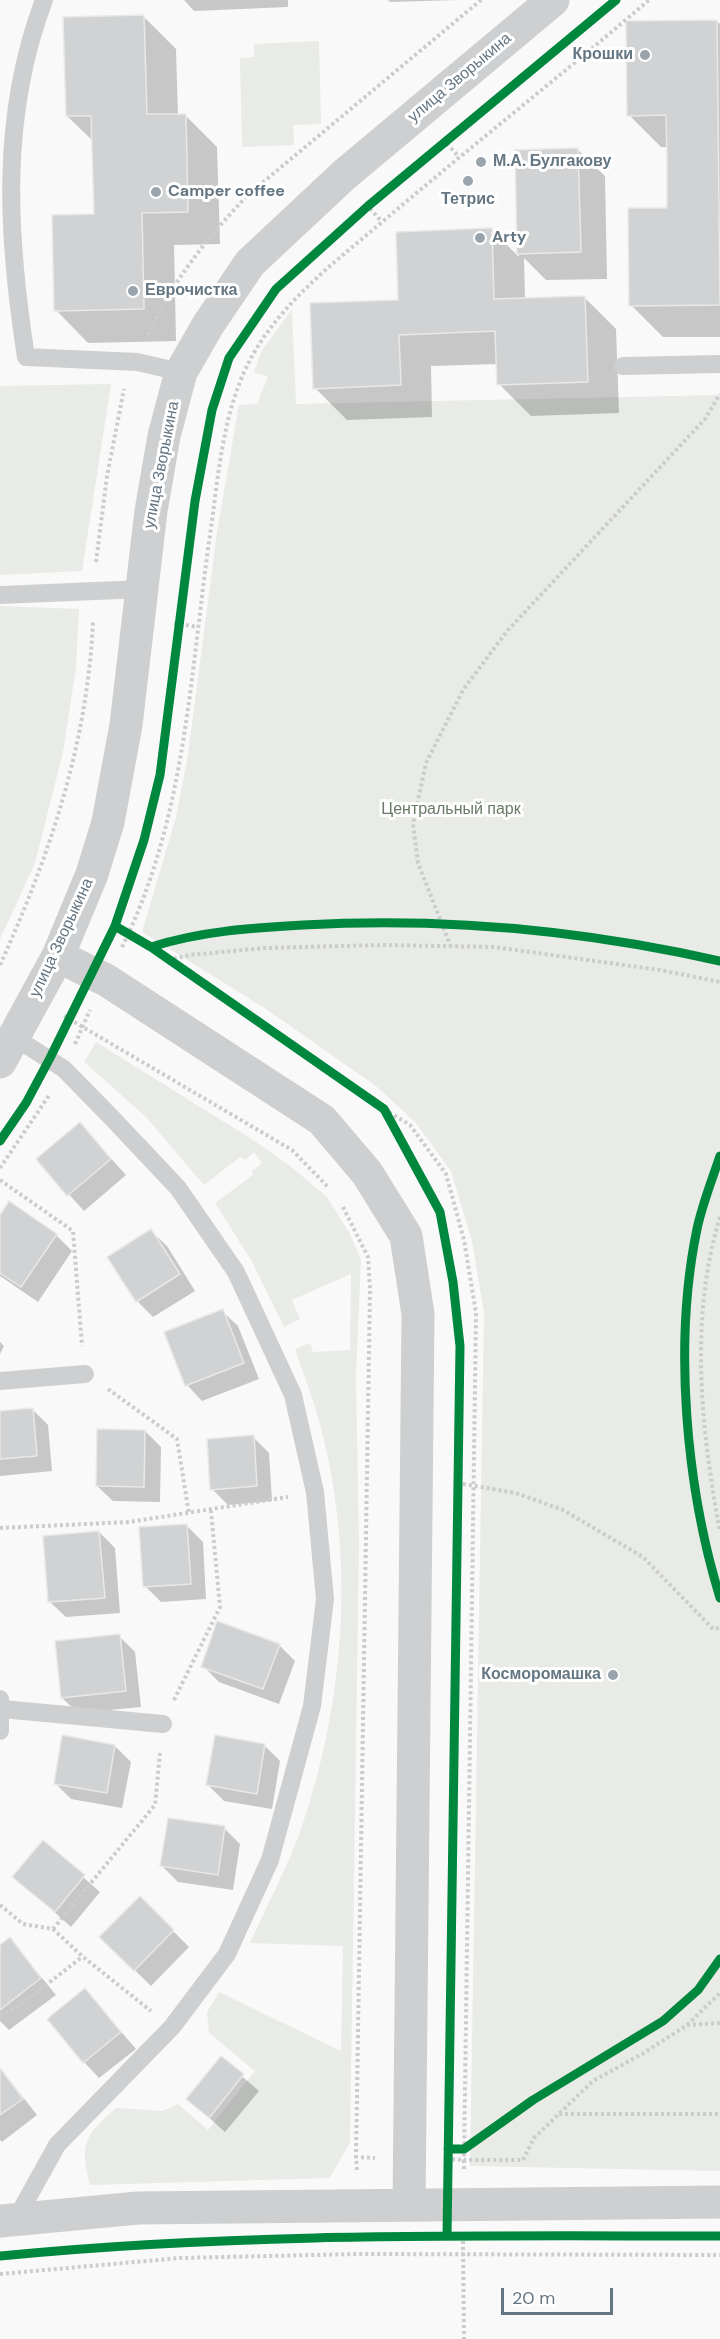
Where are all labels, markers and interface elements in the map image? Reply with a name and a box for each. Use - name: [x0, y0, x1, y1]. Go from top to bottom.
- street label: улица Зворыкина: [404, 29, 516, 127]
- place label: Крошки: [573, 45, 633, 65]
- marker: Крошки: [638, 48, 652, 62]
- place label: М.А. Булгакову: [493, 152, 611, 172]
- marker: М.А. Булгакову: [474, 155, 488, 169]
- marker: Тетрис: [461, 174, 475, 188]
- place label: Camper coffee: [168, 182, 285, 202]
- marker: Camper coffee: [149, 185, 163, 199]
- place label: Тетрис: [441, 190, 495, 210]
- place label: Arty: [492, 228, 526, 248]
- marker: Arty: [473, 231, 487, 245]
- place label: Еврочистка: [145, 281, 237, 301]
- marker: Еврочистка: [126, 284, 140, 298]
- street label: улица Зворыкина: [140, 400, 184, 530]
- park label: Центральный парк: [381, 800, 521, 820]
- street label: улица Зворыкина: [26, 875, 98, 1001]
- place label: Косморомашка: [481, 1665, 601, 1685]
- marker: Косморомашка: [606, 1668, 620, 1682]
- scale bar: [504, 2276, 616, 2314]
- text: 20 m: [512, 2286, 555, 2310]

